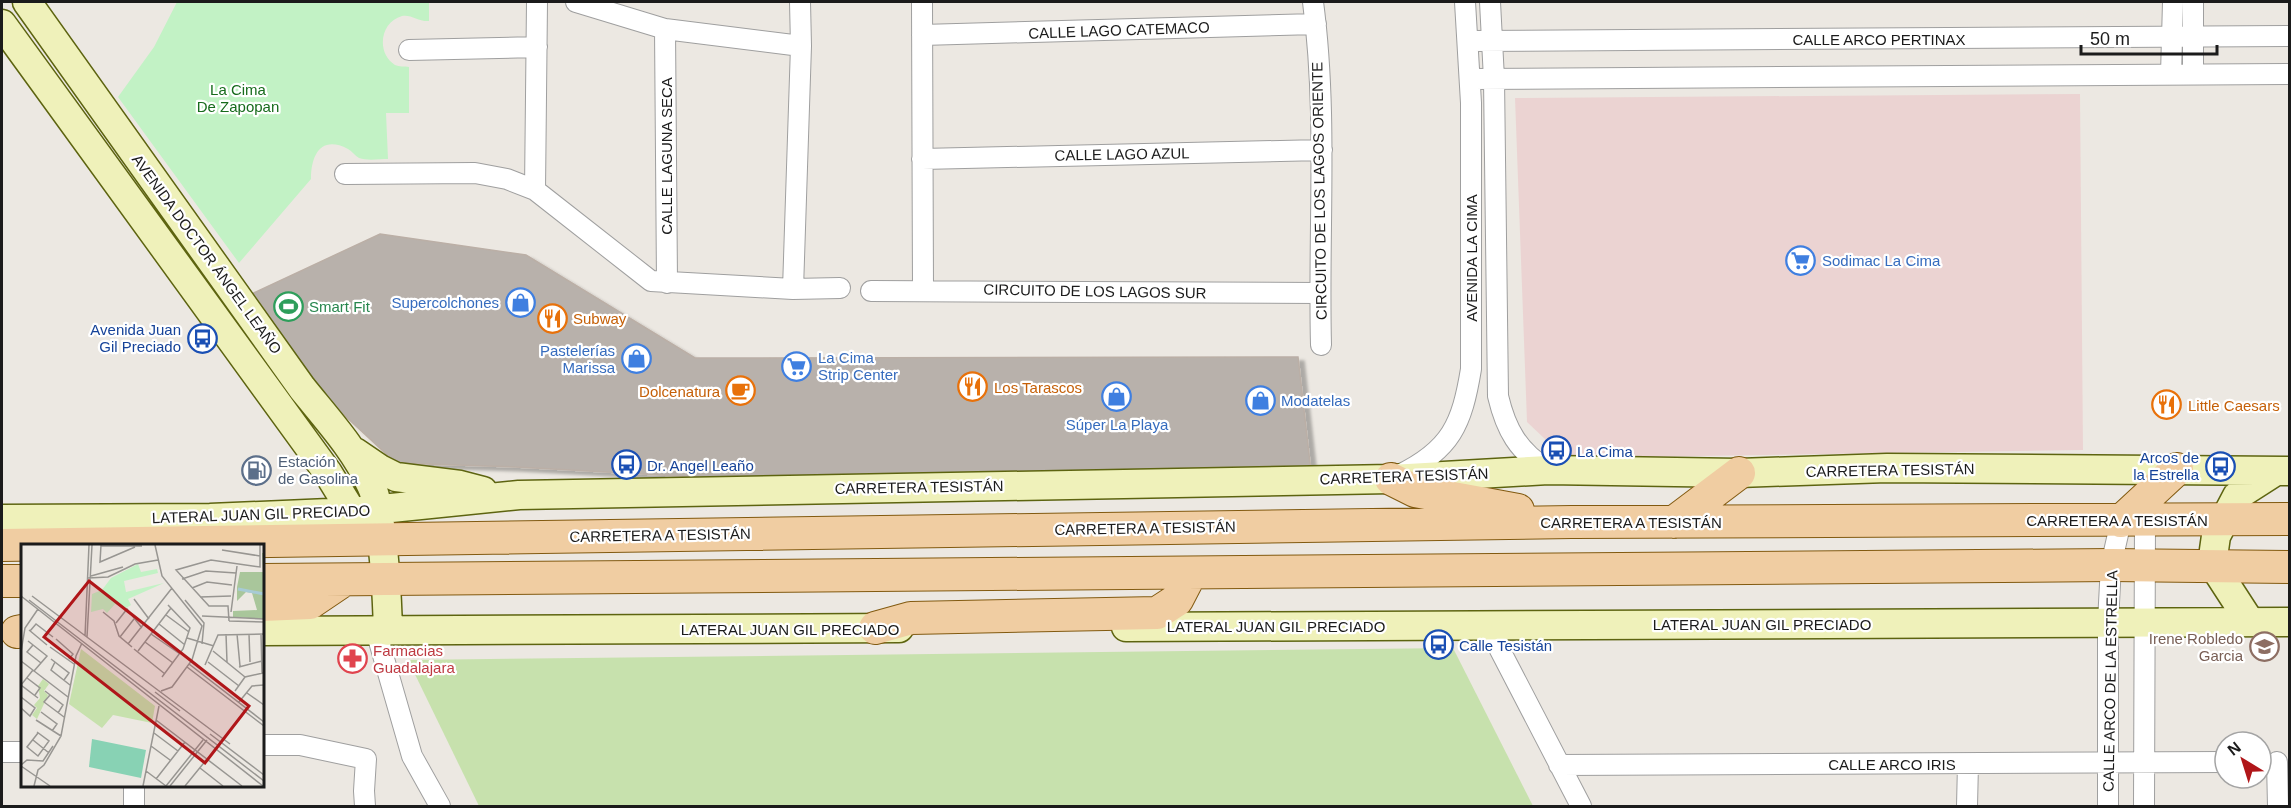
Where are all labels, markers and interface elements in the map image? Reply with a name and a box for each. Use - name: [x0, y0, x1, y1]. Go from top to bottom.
- street label: CALLE LAGO CATEMACO: [1028, 18, 1210, 42]
- scale bar: [2081, 18, 2218, 56]
- text: 50 m: [2090, 29, 2130, 49]
- street label: CALLE ARCO PERTINAX: [1792, 31, 1966, 48]
- street label: CIRCUITO DE LOS LAGOS ORIENTE: [1308, 62, 1330, 320]
- street label: CALLE LAGUNA SECA: [658, 77, 675, 235]
- park label: La Cima De Zapopan: [197, 81, 279, 115]
- street label: CALLE LAGO AZUL: [1054, 144, 1190, 164]
- street label: AVENIDA DOCTOR ÁNGEL LEAÑO: [129, 151, 285, 357]
- street label: AVENIDA LA CIMA: [1463, 194, 1480, 322]
- supermarket icon: Sodimac La Cima: [1785, 244, 1817, 276]
- place label: Sodimac La Cima: [1822, 252, 1941, 269]
- street label: CIRCUITO DE LOS LAGOS SUR: [983, 281, 1207, 301]
- shop icon: Supercolchones: [504, 286, 536, 318]
- sports icon: Smart Fit: [272, 290, 304, 322]
- place label: Supercolchones: [391, 294, 499, 311]
- place label: Smart Fit: [309, 298, 371, 315]
- restaurant icon: Subway: [536, 302, 568, 334]
- place label: Subway: [573, 310, 627, 327]
- place label: Avenida Juan Gil Preciado: [90, 321, 181, 355]
- bus stop icon: Avenida Juan Gil Preciado: [186, 322, 218, 354]
- place label: Pastelerías Marissa: [540, 342, 616, 376]
- shop icon: Pastelerías Marissa: [620, 343, 652, 375]
- place label: La Cima Strip Center: [818, 349, 898, 383]
- supermarket icon: La Cima Strip Center: [781, 350, 813, 382]
- restaurant icon: Los Tarascos: [957, 371, 989, 403]
- cafe icon: Dolcenatura: [725, 375, 757, 407]
- place label: Los Tarascos: [994, 379, 1082, 396]
- shop icon: Súper La Playa: [1101, 381, 1133, 413]
- place label: Dolcenatura: [639, 383, 721, 400]
- shop icon: Modatelas: [1244, 384, 1276, 416]
- restaurant icon: Little Caesars: [2151, 389, 2183, 421]
- place label: Modatelas: [1281, 392, 1350, 409]
- place label: Little Caesars: [2188, 397, 2280, 414]
- place label: Súper La Playa: [1066, 416, 1169, 433]
- bus stop icon: La Cima: [1540, 435, 1572, 467]
- place label: La Cima: [1577, 443, 1634, 460]
- bus stop icon: Dr. Angel Leaño: [610, 449, 642, 481]
- place label: Arcos de la Estrella: [2133, 449, 2200, 483]
- bus stop icon: Arcos de la Estrella: [2204, 450, 2236, 482]
- place label: Estación de Gasolina: [278, 453, 359, 487]
- fuel station icon: Estación de Gasolina: [241, 454, 273, 486]
- place label: Dr. Angel Leaño: [647, 457, 754, 474]
- street label: CARRETERA TESISTÁN: [1805, 460, 1975, 480]
- street label: CARRETERA TESISTÁN: [1319, 465, 1489, 487]
- street label: CARRETERA TESISTÁN: [834, 477, 1004, 497]
- street label: LATERAL JUAN GIL PRECIADO: [151, 502, 371, 526]
- street label: CARRETERA A TESISTÁN: [2026, 512, 2208, 529]
- street label: CARRETERA A TESISTÁN: [1540, 514, 1722, 531]
- street label: CARRETERA A TESISTÁN: [1054, 518, 1236, 538]
- street label: CARRETERA A TESISTÁN: [569, 525, 751, 545]
- inset map: [21, 544, 264, 787]
- street label: CALLE ARCO DE LA ESTRELLA: [2100, 570, 2120, 792]
- street label: LATERAL JUAN GIL PRECIADO: [1653, 616, 1871, 633]
- street label: LATERAL JUAN GIL PRECIADO: [1167, 618, 1385, 635]
- street label: LATERAL JUAN GIL PRECIADO: [681, 621, 899, 638]
- bus stop icon: Calle Tesistán: [1422, 629, 1454, 661]
- place label: Irene Robledo Garcia: [2149, 630, 2244, 664]
- school or university icon: Irene Robledo Garcia: [2248, 631, 2280, 663]
- place label: Calle Tesistán: [1459, 637, 1552, 654]
- place label: Farmacias Guadalajara: [373, 642, 455, 676]
- pharmacy icon: Farmacias Guadalajara: [336, 643, 368, 675]
- north arrow: [2213, 730, 2273, 790]
- text: N: [2224, 738, 2244, 759]
- street label: CALLE ARCO IRIS: [1828, 756, 1956, 773]

